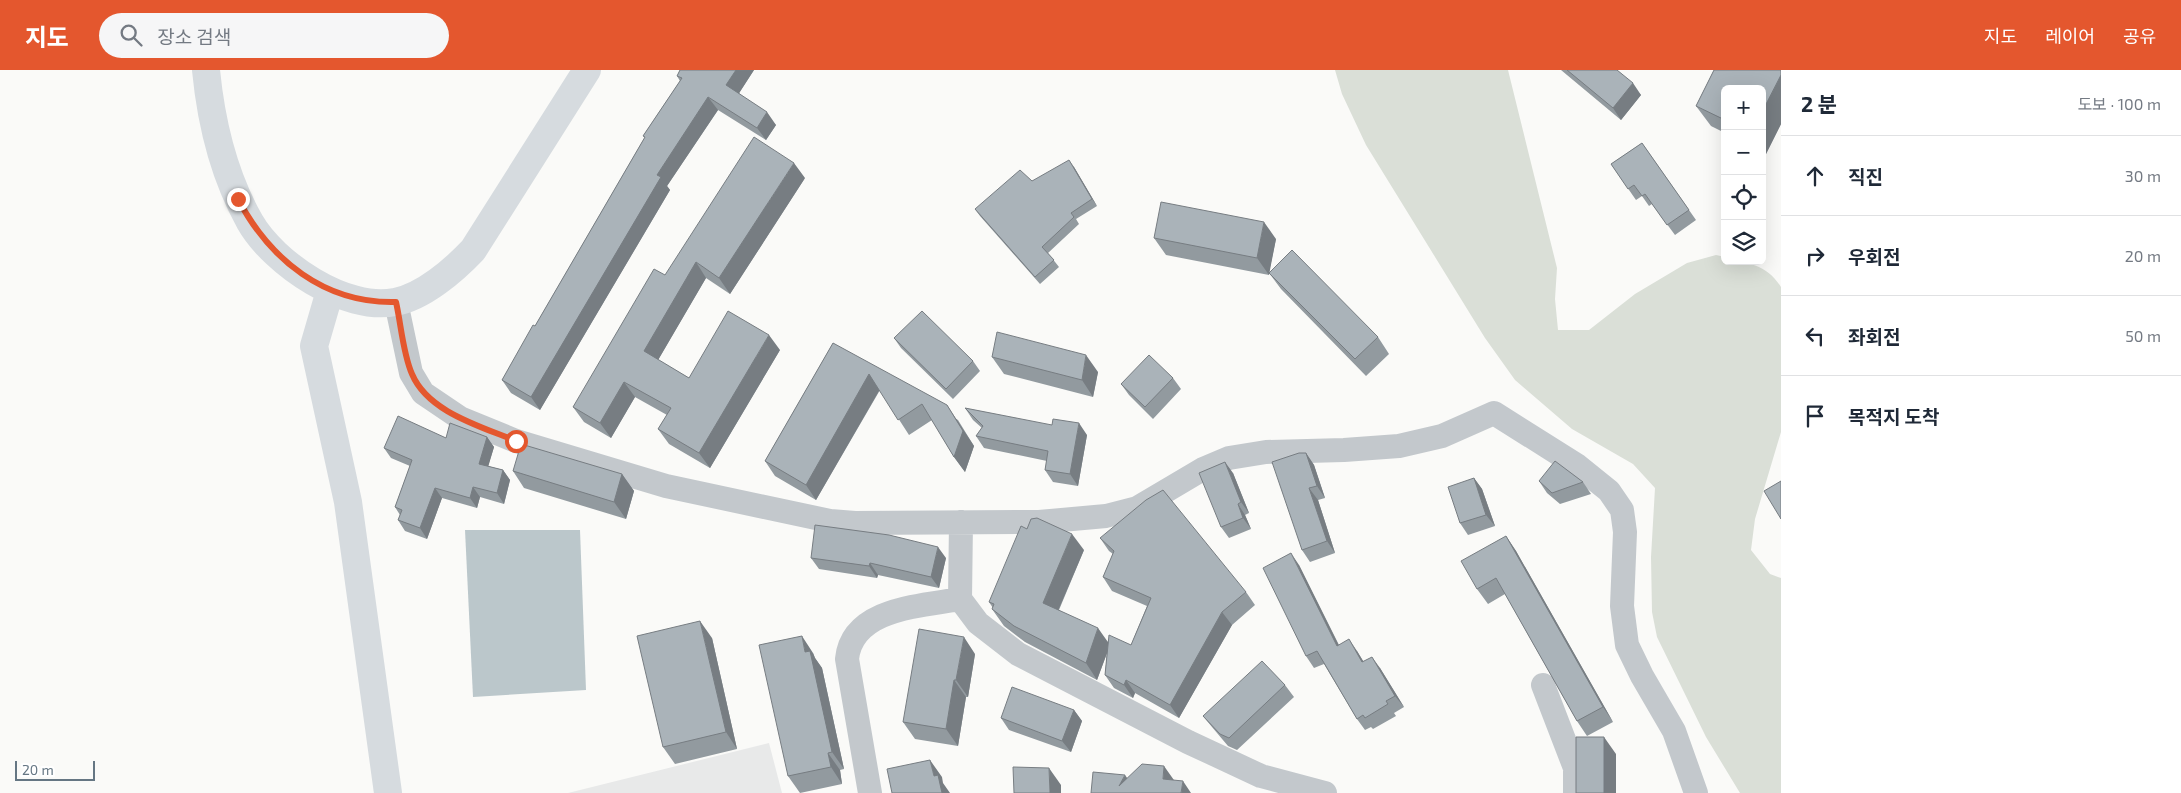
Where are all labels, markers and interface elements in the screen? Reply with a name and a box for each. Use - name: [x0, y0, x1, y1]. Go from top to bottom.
- search box: [99, 13, 449, 58]
- icon: search: [117, 21, 145, 49]
- text: 지도: [25, 22, 69, 51]
- text: 장소 검색: [157, 25, 231, 48]
- text: 지도: [1984, 25, 2017, 47]
- text: 레이어: [2045, 25, 2095, 47]
- text: 공유: [2123, 25, 2156, 47]
- map controls: [1721, 85, 1766, 265]
- button: +: [1721, 85, 1766, 130]
- text: 2 분: [1801, 91, 1837, 116]
- text: 도보 · 100 m: [2077, 94, 2161, 113]
- button: −: [1721, 130, 1766, 175]
- icon: ahead: [1801, 162, 1829, 190]
- text: 직진: [1848, 165, 1883, 188]
- text: 30 m: [2125, 166, 2161, 185]
- button: locate: [1721, 175, 1766, 220]
- route end: [227, 188, 250, 211]
- button: layers: [1721, 220, 1766, 265]
- icon: right: [1801, 242, 1829, 270]
- text: 우회전: [1848, 245, 1900, 268]
- text: 20 m: [2125, 246, 2161, 265]
- icon: left: [1801, 322, 1829, 350]
- text: 좌회전: [1848, 325, 1900, 348]
- text: 50 m: [2125, 326, 2161, 345]
- icon: arrive: [1801, 402, 1829, 430]
- text: 목적지 도착: [1848, 405, 1940, 428]
- route start: [505, 430, 528, 453]
- scale bar: [15, 758, 95, 781]
- text: 20 m: [22, 761, 54, 778]

